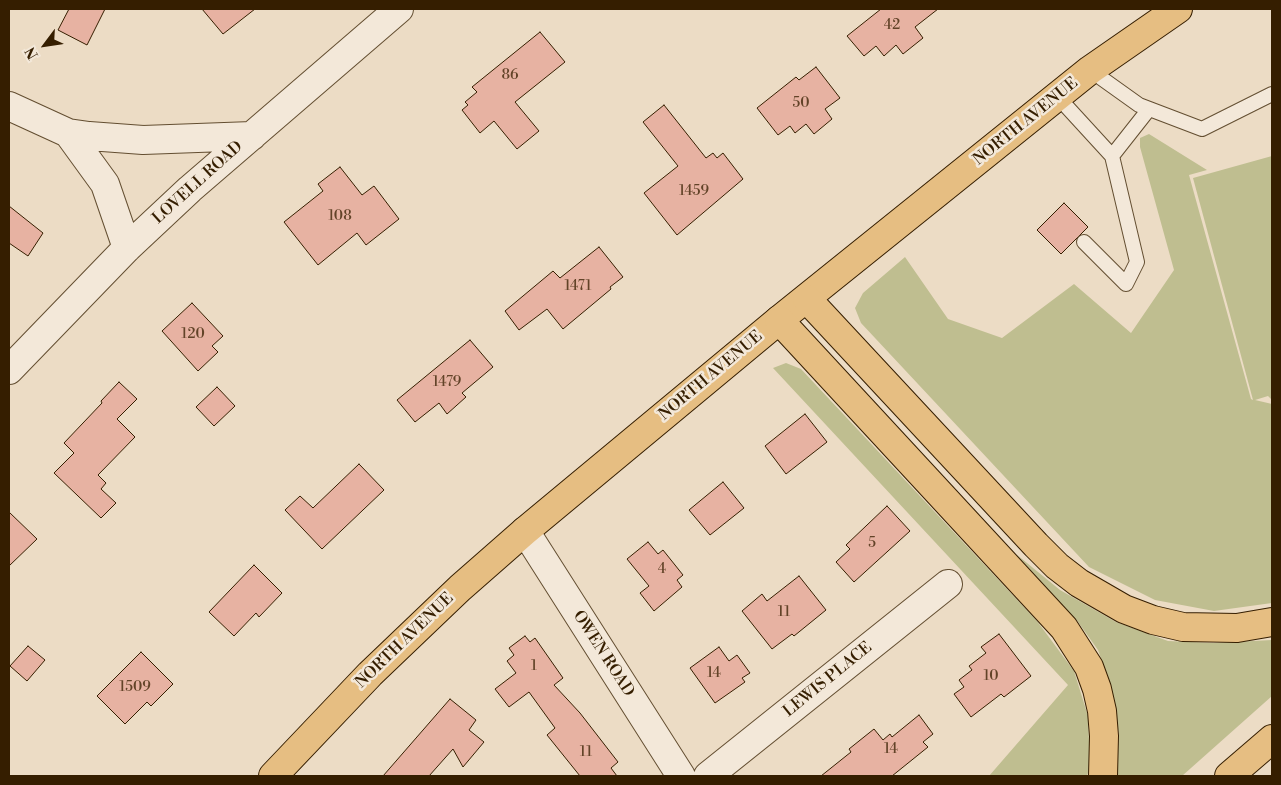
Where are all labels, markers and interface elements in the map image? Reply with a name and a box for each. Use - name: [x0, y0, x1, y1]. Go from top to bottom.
- house number: 42: [884, 18, 900, 34]
- north arrow: [20, 20, 70, 70]
- text: N: [22, 43, 43, 62]
- house number: 86: [501, 68, 519, 84]
- street label: NORTH AVENUE: [970, 74, 1082, 170]
- house number: 50: [793, 96, 809, 112]
- street label: LOVELL ROAD: [149, 137, 247, 229]
- house number: 1459: [679, 184, 709, 200]
- house number: 108: [328, 209, 352, 225]
- house number: 1471: [565, 279, 591, 295]
- house number: 120: [181, 327, 205, 343]
- street label: NORTH AVENUE: [655, 327, 767, 425]
- house number: 1479: [433, 375, 461, 391]
- house number: 5: [868, 536, 876, 552]
- house number: 4: [658, 562, 666, 578]
- street label: NORTH AVENUE: [352, 589, 458, 693]
- house number: 11: [778, 605, 790, 621]
- street label: OWEN ROAD: [568, 607, 638, 701]
- street label: LEWIS PLACE: [780, 638, 876, 722]
- house number: 1: [531, 659, 537, 675]
- house number: 14: [707, 666, 721, 682]
- house number: 10: [984, 669, 998, 685]
- house number: 1509: [119, 680, 151, 696]
- house number: 14: [884, 742, 898, 758]
- house number: 11: [580, 745, 592, 761]

